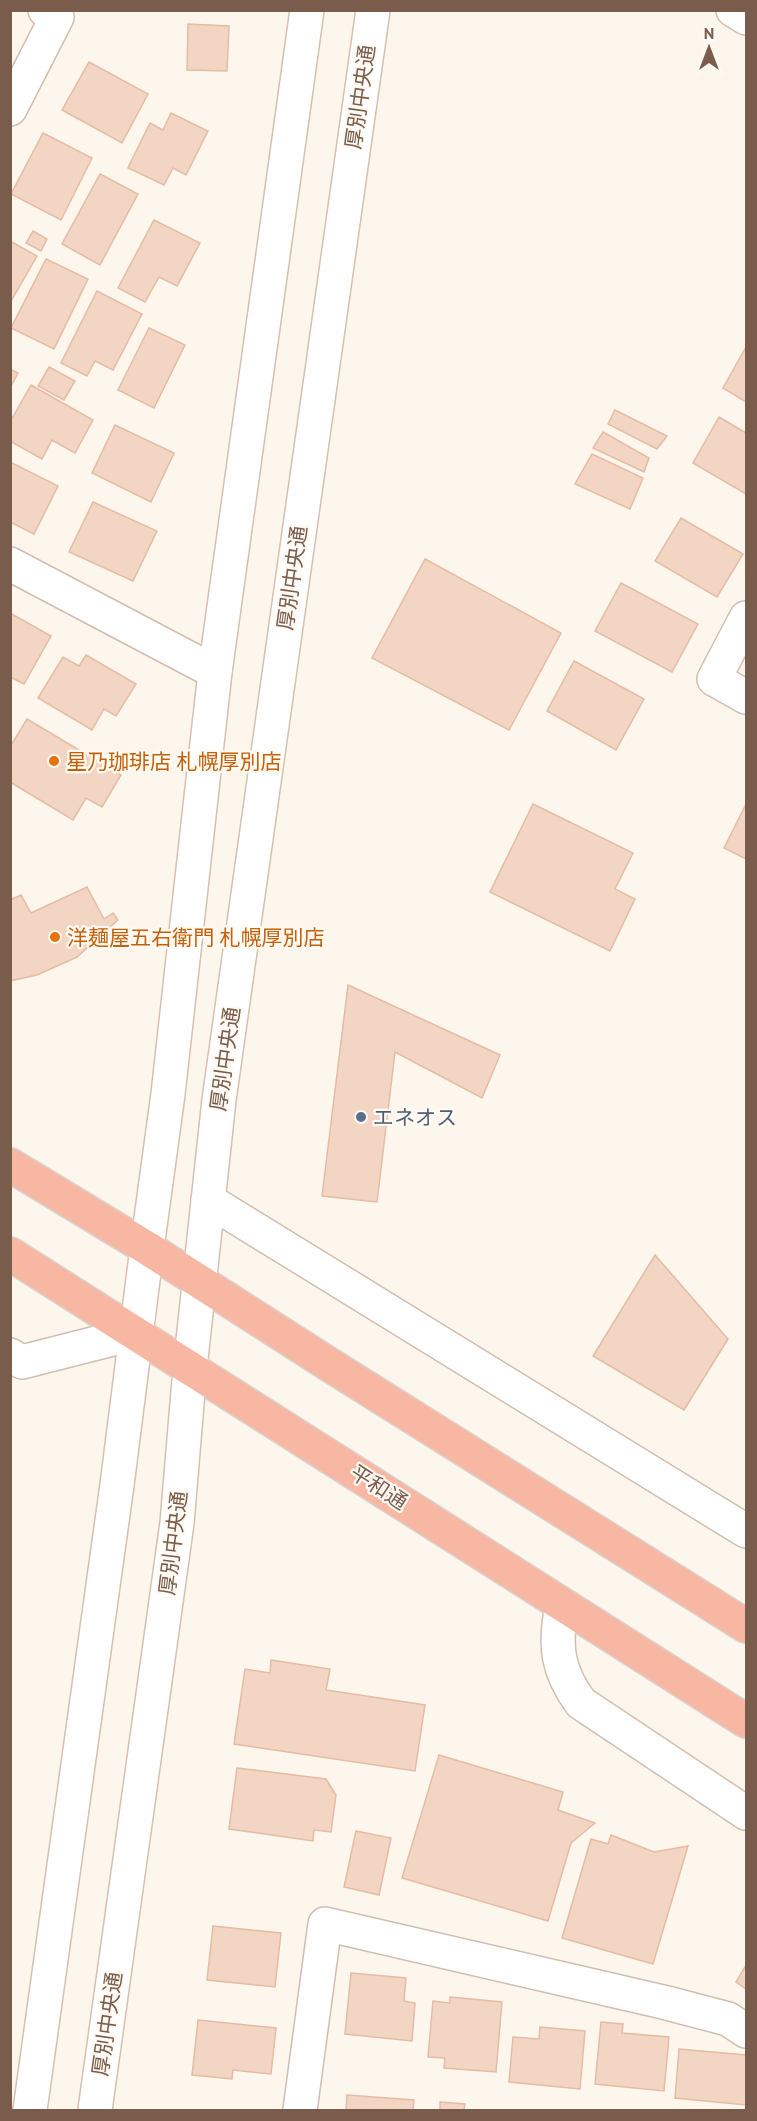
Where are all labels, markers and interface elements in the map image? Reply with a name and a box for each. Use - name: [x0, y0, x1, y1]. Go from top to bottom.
- north arrow: [679, 18, 739, 78]
- text: N: [704, 23, 714, 43]
- street label: 厚別中央通: [339, 43, 381, 151]
- street label: 厚別中央通: [271, 524, 313, 632]
- place label: 星乃珈琲店 札幌厚別店: [66, 748, 282, 775]
- marker: 星乃珈琲店 札幌厚別店: [47, 754, 61, 768]
- place label: 洋麺屋五右衛門 札幌厚別店: [67, 924, 325, 951]
- marker: 洋麺屋五右衛門 札幌厚別店: [48, 930, 62, 944]
- street label: 厚別中央通: [204, 1005, 246, 1113]
- place label: エネオス: [373, 1104, 457, 1131]
- marker: エネオス: [354, 1110, 368, 1124]
- street label: 平和通: [345, 1459, 413, 1515]
- street label: 厚別中央通: [153, 1489, 193, 1597]
- street label: 厚別中央通: [86, 1970, 128, 2078]

